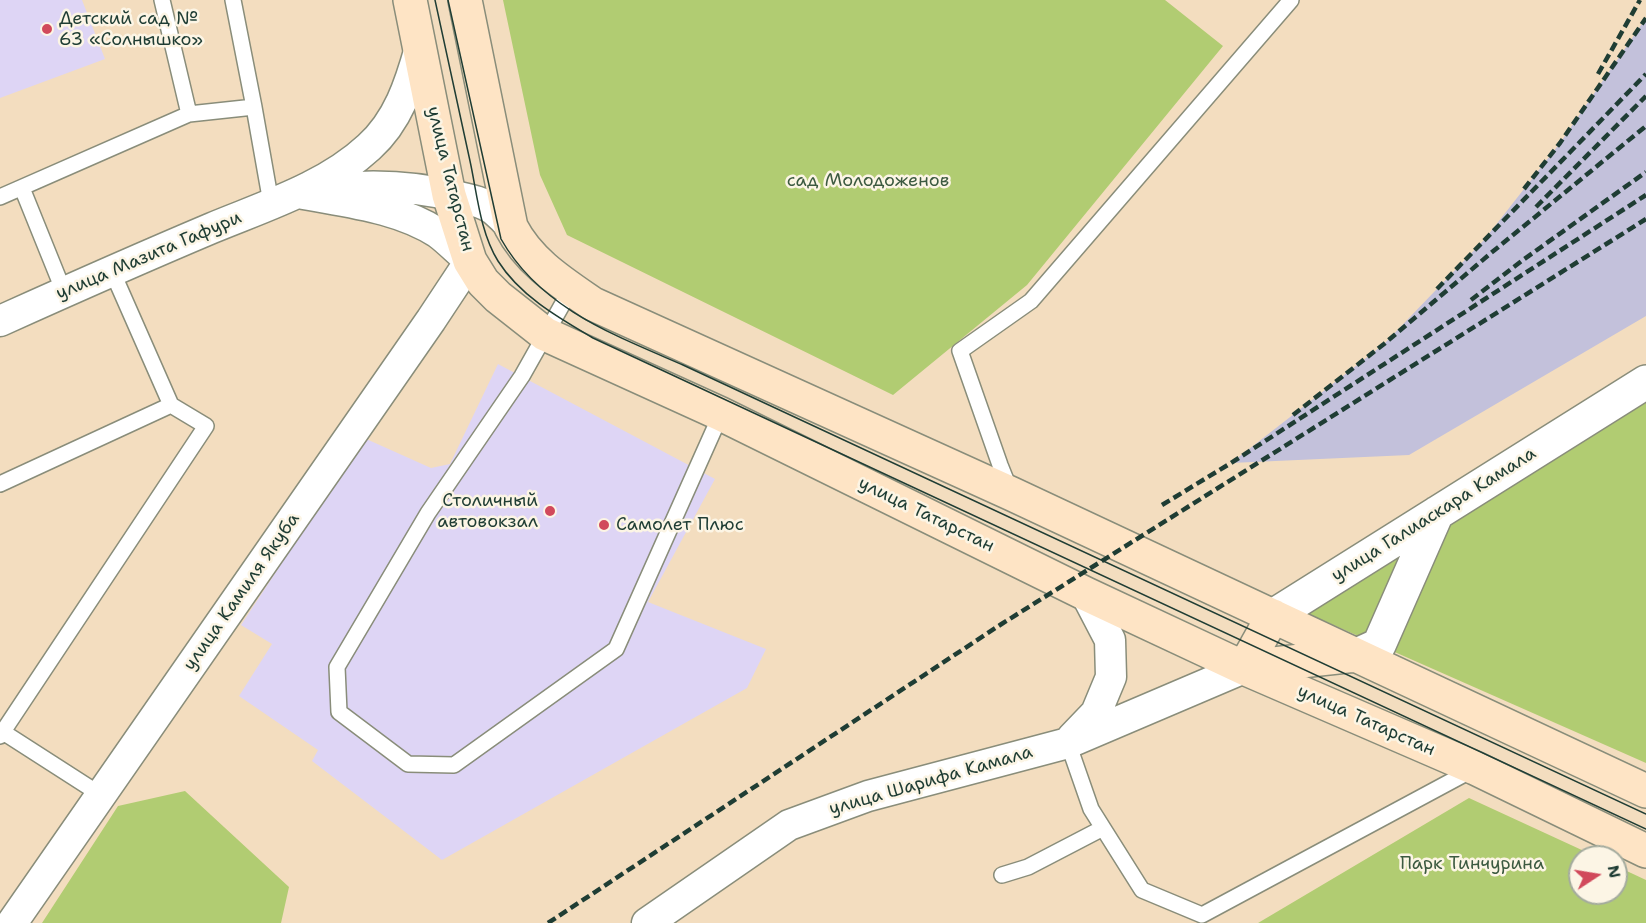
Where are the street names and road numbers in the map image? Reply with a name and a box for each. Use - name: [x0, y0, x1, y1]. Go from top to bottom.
- street label: улица Татарстан: [422, 104, 478, 254]
- street label: улица Мазита Гафури: [53, 207, 245, 305]
- street label: улица Галиаскара Камала: [1328, 443, 1540, 587]
- street label: улица Татарстан: [855, 473, 997, 557]
- street label: улица Камиля Якуба: [179, 509, 305, 675]
- street label: улица Татарстан: [1294, 681, 1438, 761]
- street label: улица Шарифа Камала: [827, 742, 1035, 820]

